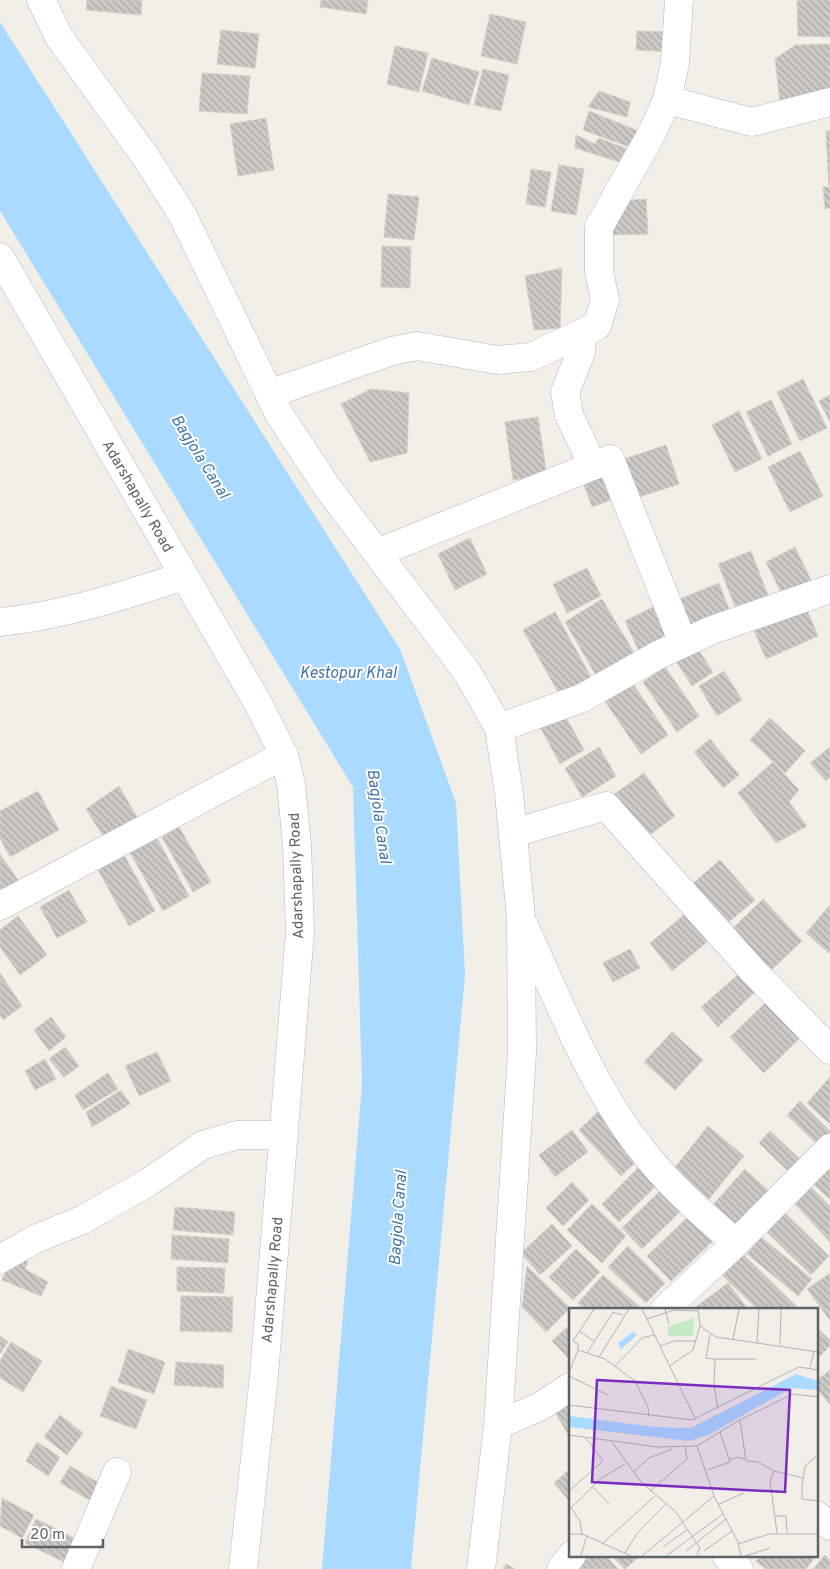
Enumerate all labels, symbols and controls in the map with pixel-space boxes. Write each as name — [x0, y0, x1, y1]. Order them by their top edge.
water label: Bagjola Canal — [166, 411, 234, 504]
street label: Adarshapally Road — [97, 437, 177, 556]
water label: Kestopur Khal — [299, 664, 397, 684]
water label: Bagjola Canal — [361, 768, 395, 866]
street label: Adarshapally Road — [286, 812, 309, 939]
water label: Bagjola Canal — [386, 1169, 412, 1266]
street label: Adarshapally Road — [259, 1216, 288, 1344]
inset map — [569, 1308, 818, 1556]
scale bar — [22, 1516, 104, 1548]
text: 20 m — [30, 1526, 65, 1545]

